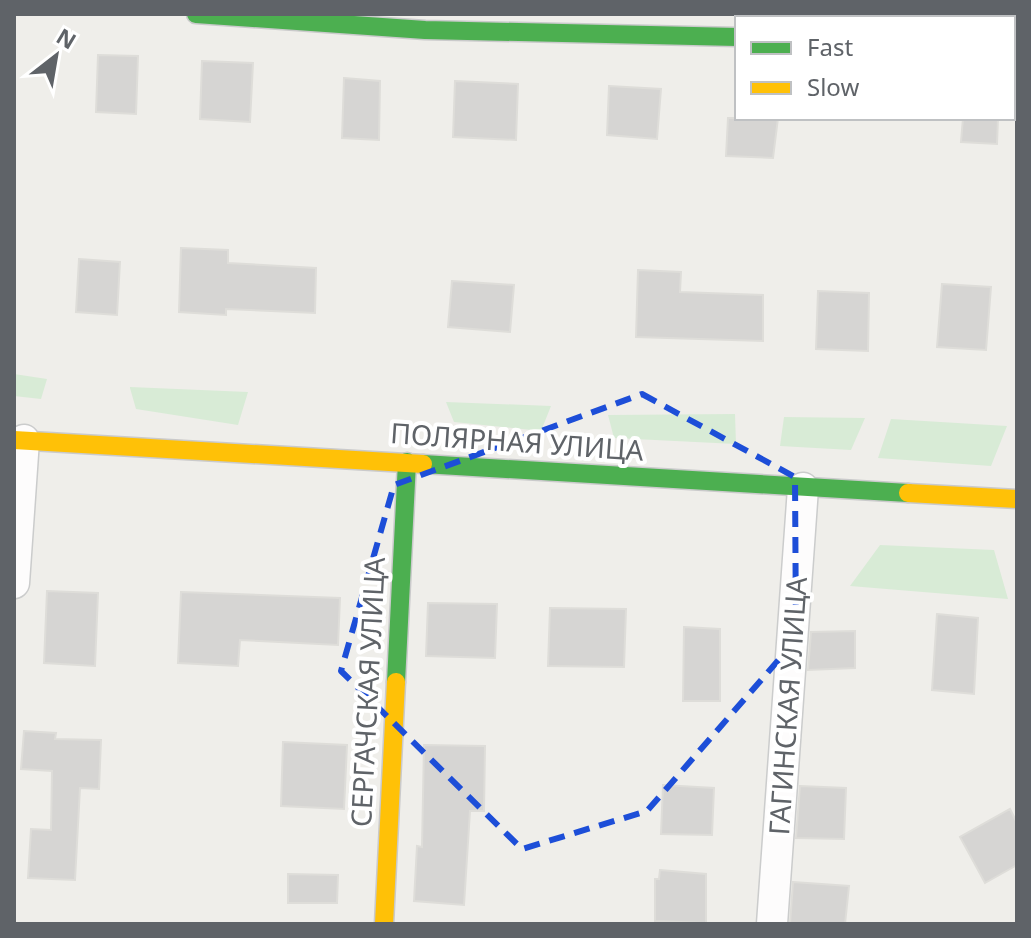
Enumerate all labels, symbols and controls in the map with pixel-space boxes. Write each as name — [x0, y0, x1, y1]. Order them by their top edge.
north arrow — [16, 16, 96, 96]
legend — [735, 16, 1015, 120]
text: N — [51, 21, 82, 55]
text: Fast — [807, 30, 853, 63]
text: Slow — [807, 70, 859, 103]
street label: ПОЛЯРНАЯ УЛИЦА — [389, 413, 645, 469]
street label: СЕРГАЧСКАЯ УЛИЦА — [341, 556, 393, 828]
street label: ГАГИНСКАЯ УЛИЦА — [759, 575, 815, 836]

